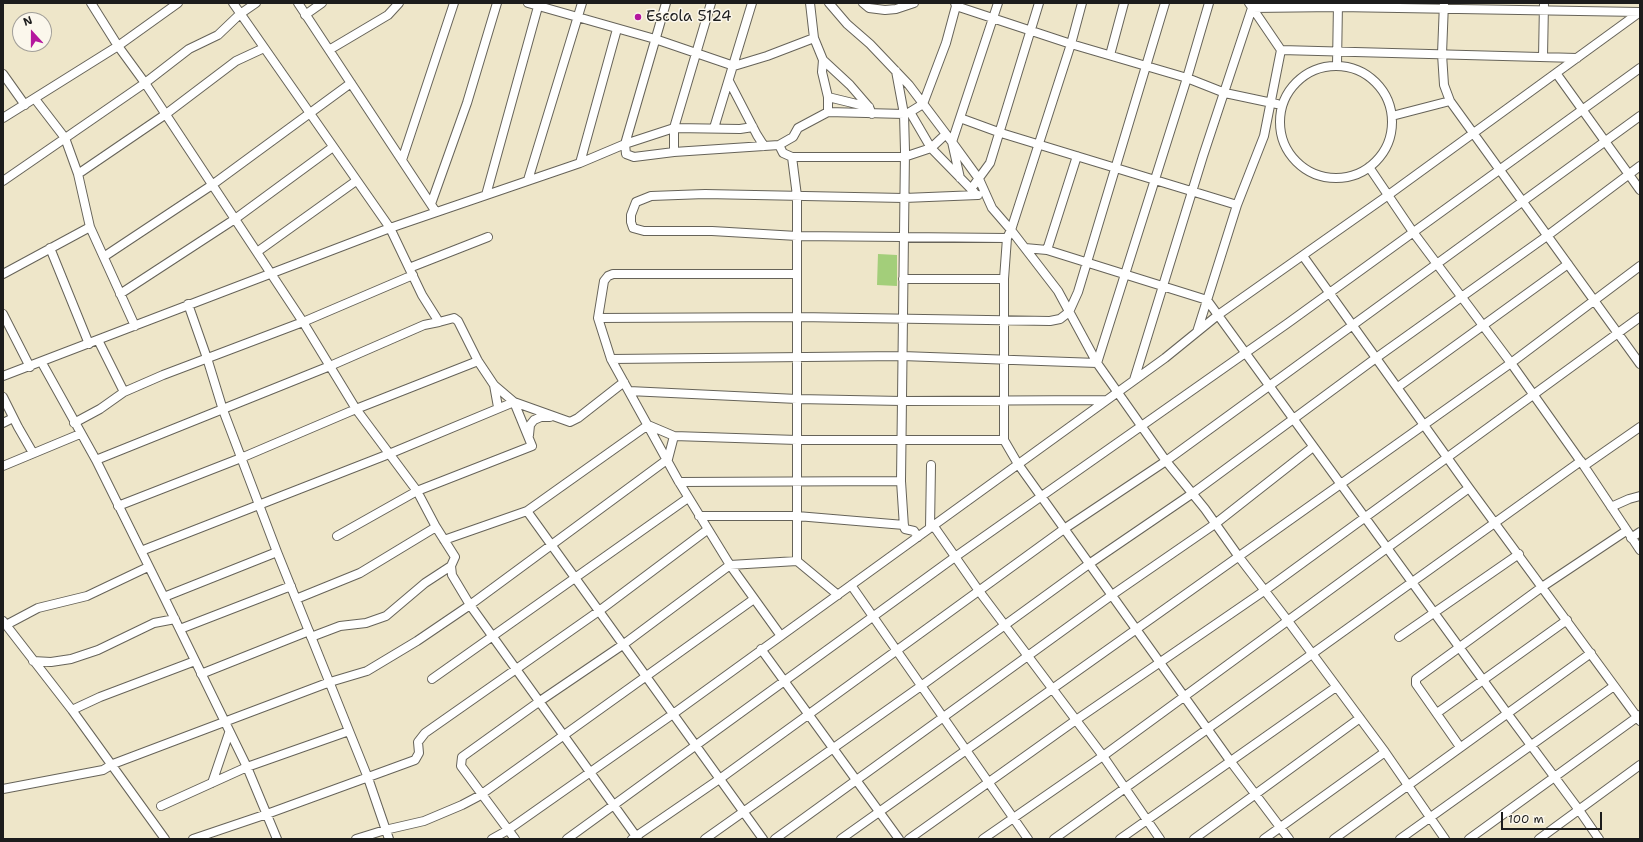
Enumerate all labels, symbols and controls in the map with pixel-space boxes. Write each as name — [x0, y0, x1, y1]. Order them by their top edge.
place label: Escola 5124 — [646, 8, 732, 26]
north arrow — [12, 12, 52, 52]
marker: Escola 5124 — [633, 12, 643, 22]
text: N — [21, 13, 35, 30]
scale bar — [1503, 804, 1604, 830]
text: 100 m — [1508, 811, 1544, 827]

